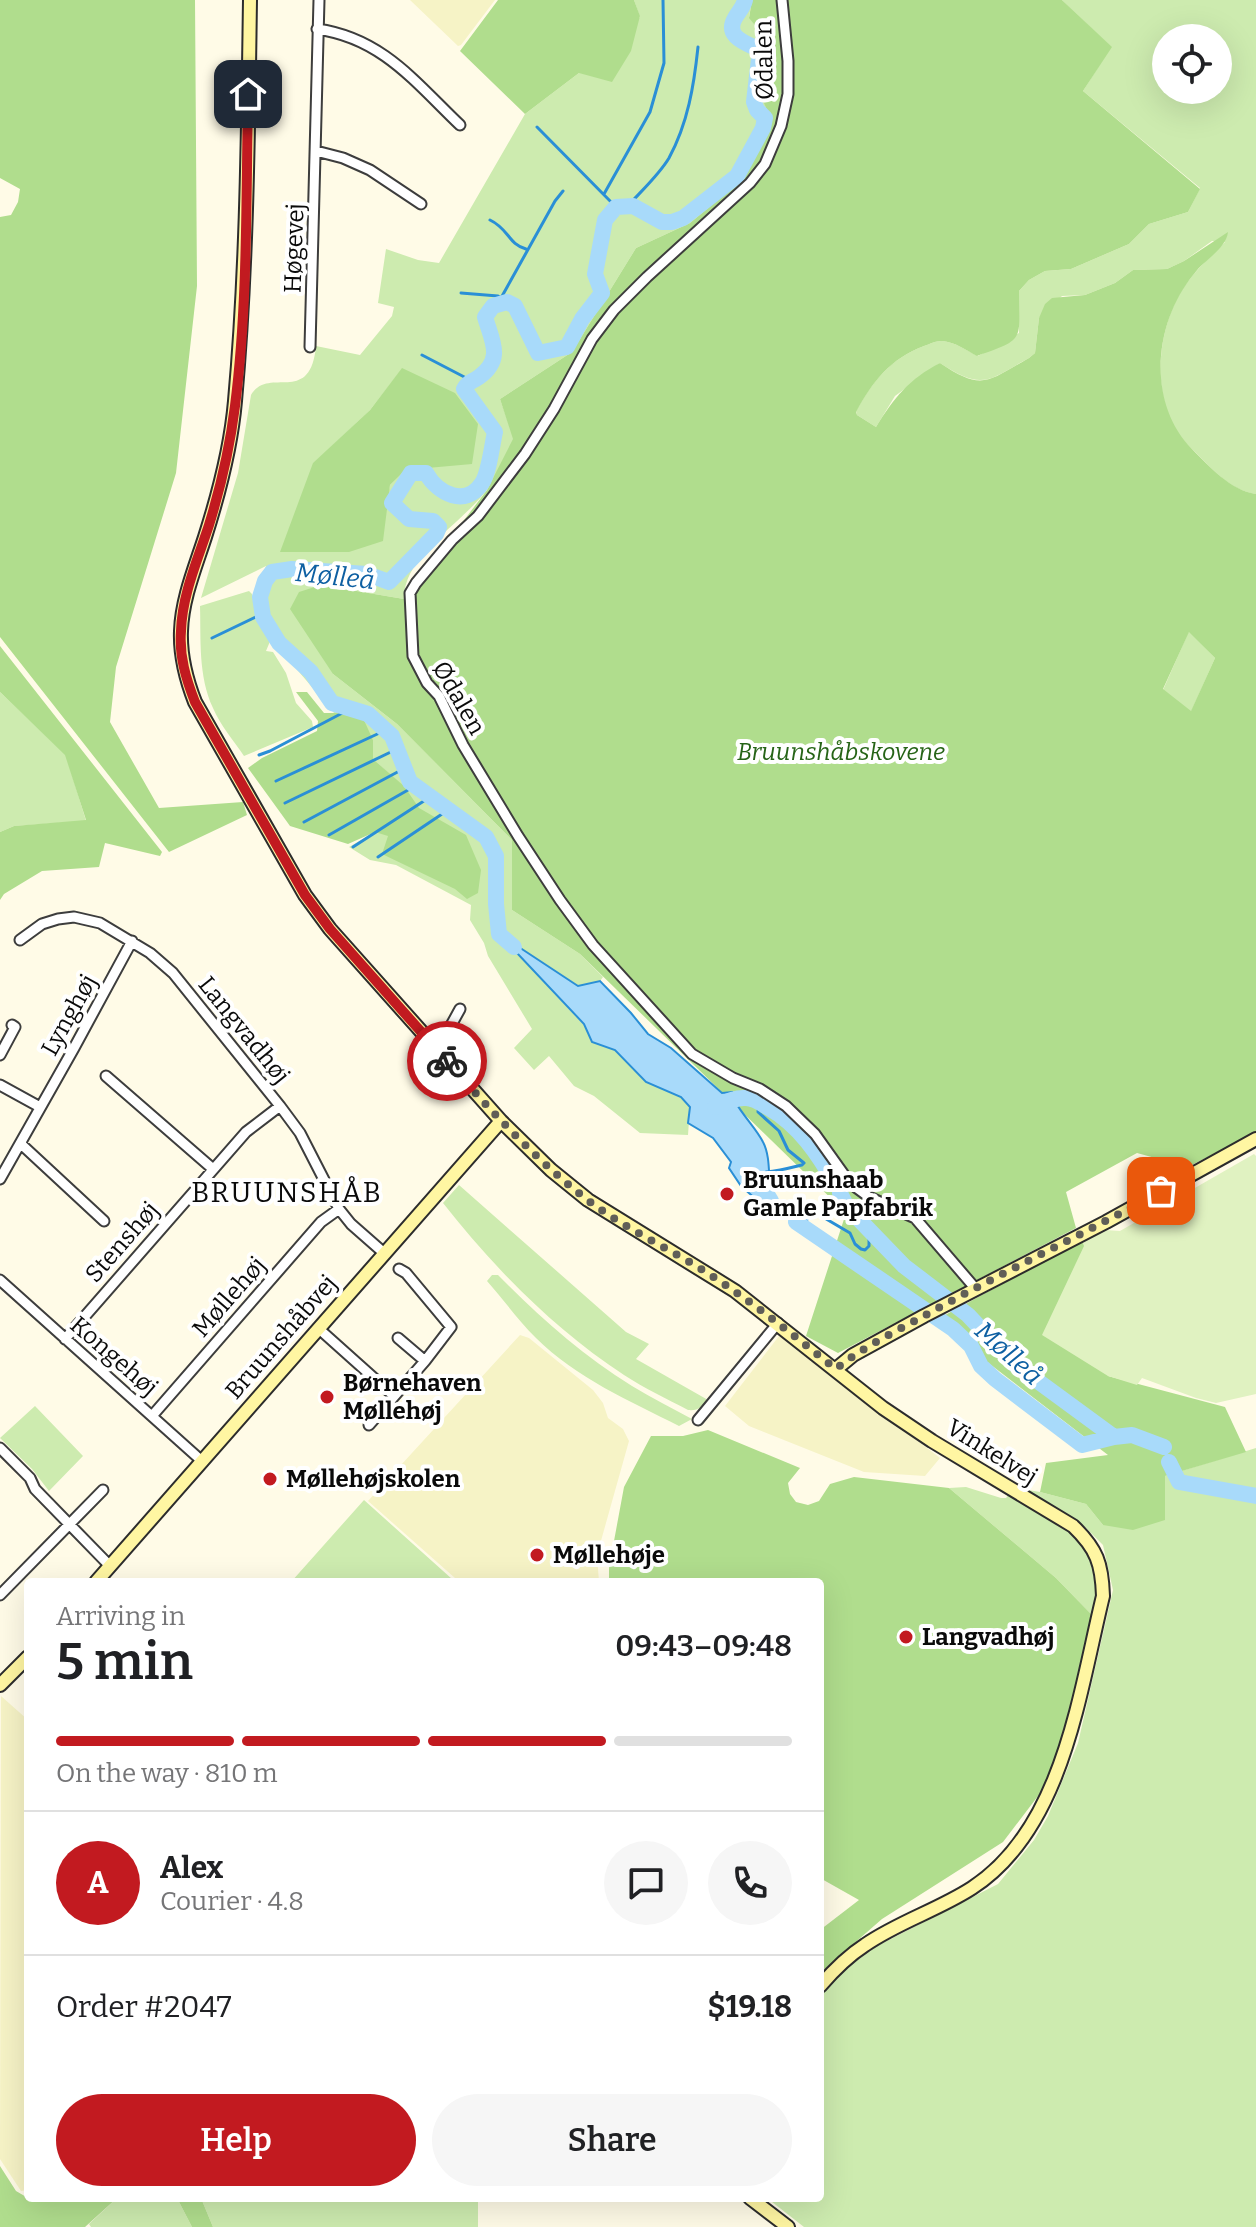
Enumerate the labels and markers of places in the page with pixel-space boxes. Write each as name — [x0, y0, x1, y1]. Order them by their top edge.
pin — [214, 60, 282, 128]
pin — [1127, 1157, 1195, 1225]
place label: Bruunshaab Gamle Papfabrik — [743, 1166, 934, 1222]
marker: Bruunshaab Gamle Papfabrik — [718, 1185, 736, 1203]
place label: Børnehaven Møllehøj — [343, 1369, 482, 1425]
marker: Børnehaven Møllehøj — [318, 1388, 336, 1406]
place label: Møllehøjskolen — [286, 1465, 461, 1493]
marker: Møllehøjskolen — [261, 1470, 279, 1488]
place label: Møllehøje — [553, 1541, 665, 1569]
marker: Møllehøje — [528, 1546, 546, 1564]
place label: Langvadhøj — [922, 1623, 1054, 1651]
marker: Langvadhøj — [897, 1628, 915, 1646]

